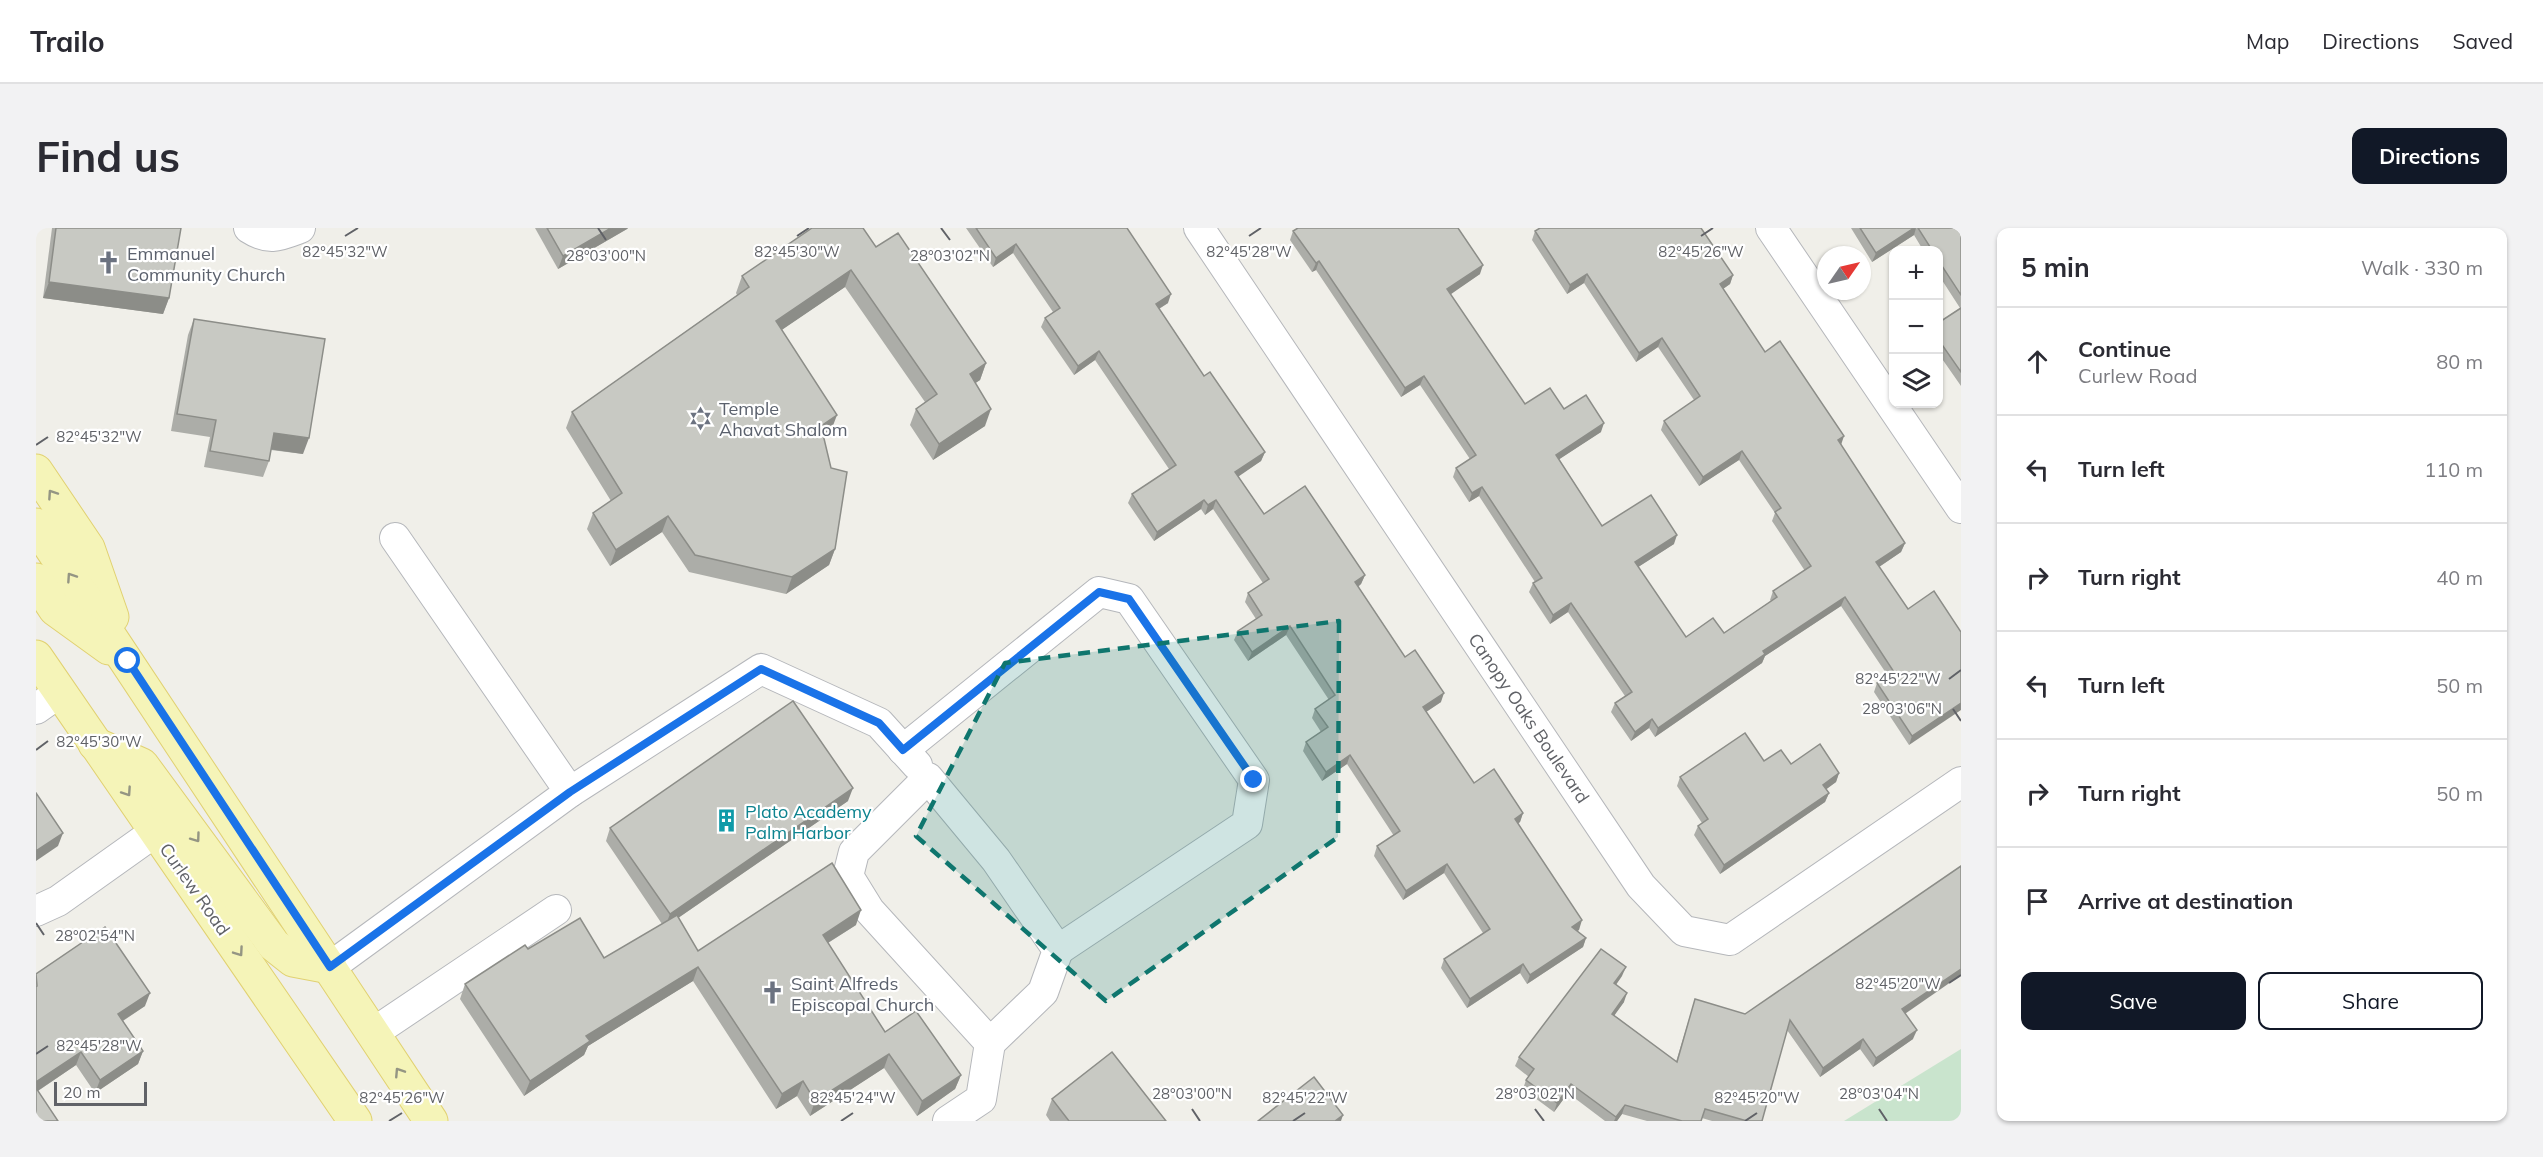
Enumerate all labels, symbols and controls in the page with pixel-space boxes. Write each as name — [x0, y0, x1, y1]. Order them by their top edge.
text: Trailo — [30, 24, 105, 59]
text: Map — [2246, 28, 2289, 54]
text: Directions — [2322, 28, 2419, 54]
text: Saved — [2452, 28, 2513, 54]
button: Directions — [2352, 128, 2507, 184]
text: Find us — [36, 130, 180, 183]
place label: Emmanuel Community Church — [127, 242, 286, 286]
text: 82°45'32"W — [302, 242, 388, 261]
text: 82°45'30"W — [754, 242, 840, 261]
text: 82°45'28"W — [1206, 242, 1292, 261]
text: 82°45'26"W — [1658, 242, 1744, 261]
text: 28°03'00"N — [566, 246, 646, 265]
text: 28°03'02"N — [910, 246, 990, 265]
north arrow — [1817, 246, 1871, 300]
map controls — [1889, 246, 1943, 408]
button: + — [1889, 246, 1943, 300]
church icon: Emmanuel Community Church — [96, 250, 122, 276]
text: 5 min — [2021, 251, 2090, 284]
text: Walk · 330 m — [2361, 255, 2483, 280]
button: − — [1889, 300, 1943, 354]
text: Continue — [2078, 335, 2171, 363]
icon: ahead — [2021, 345, 2054, 378]
text: 80 m — [2436, 349, 2483, 374]
button: layers — [1889, 354, 1943, 408]
text: Curlew Road — [2078, 363, 2197, 388]
place label: Temple Ahavat Shalom — [719, 397, 848, 441]
synagogue icon: Temple Ahavat Shalom — [688, 405, 714, 431]
text: 82°45'32"W — [56, 427, 142, 446]
icon: left — [2021, 453, 2054, 486]
text: Turn left — [2078, 455, 2165, 483]
text: 110 m — [2424, 457, 2483, 482]
one-way arrow — [48, 490, 59, 501]
icon: right — [2021, 561, 2054, 594]
text: Turn right — [2078, 563, 2181, 591]
text: 40 m — [2436, 565, 2483, 590]
one-way arrow — [67, 573, 78, 584]
street label: Canopy Oaks Boulevard — [1463, 629, 1595, 807]
route start — [114, 647, 140, 673]
text: 82°45'22"W — [1855, 669, 1941, 688]
icon: left — [2021, 669, 2054, 702]
text: Turn left — [2078, 671, 2165, 699]
text: 50 m — [2436, 673, 2483, 698]
text: 28°03'06"N — [1862, 699, 1942, 718]
text: 82°45'30"W — [56, 732, 142, 751]
route end — [1240, 766, 1266, 792]
icon: right — [2021, 777, 2054, 810]
text: Turn right — [2078, 779, 2181, 807]
text: 50 m — [2436, 781, 2483, 806]
one-way arrow — [120, 786, 132, 796]
place label: Plato Academy Palm Harbor — [745, 800, 872, 844]
building icon: Plato Academy Palm Harbor — [714, 808, 740, 834]
one-way arrow — [189, 832, 200, 843]
street label: Curlew Road — [155, 838, 235, 940]
icon: arrive — [2021, 885, 2054, 918]
text: Arrive at destination — [2078, 887, 2293, 915]
text: 28°02'54"N — [55, 926, 135, 945]
one-way arrow — [232, 945, 243, 956]
place label: Saint Alfreds Episcopal Church — [791, 972, 934, 1016]
button: Save — [2021, 972, 2246, 1030]
button: Share — [2258, 972, 2483, 1030]
text: 82°45'20"W — [1855, 974, 1941, 993]
church icon: Saint Alfreds Episcopal Church — [760, 980, 786, 1006]
text: 82°45'28"W — [56, 1036, 142, 1055]
one-way arrow — [395, 1068, 406, 1079]
scale bar — [54, 1079, 147, 1106]
text: 20 m — [63, 1082, 100, 1102]
text: 28°03'00"N — [1152, 1084, 1232, 1103]
text: 28°03'02"N — [1495, 1084, 1575, 1103]
text: 28°03'04"N — [1839, 1084, 1919, 1103]
text: 82°45'26"W — [359, 1088, 445, 1107]
text: 82°45'24"W — [810, 1088, 896, 1107]
text: 82°45'22"W — [1262, 1088, 1348, 1107]
text: 82°45'20"W — [1714, 1088, 1800, 1107]

